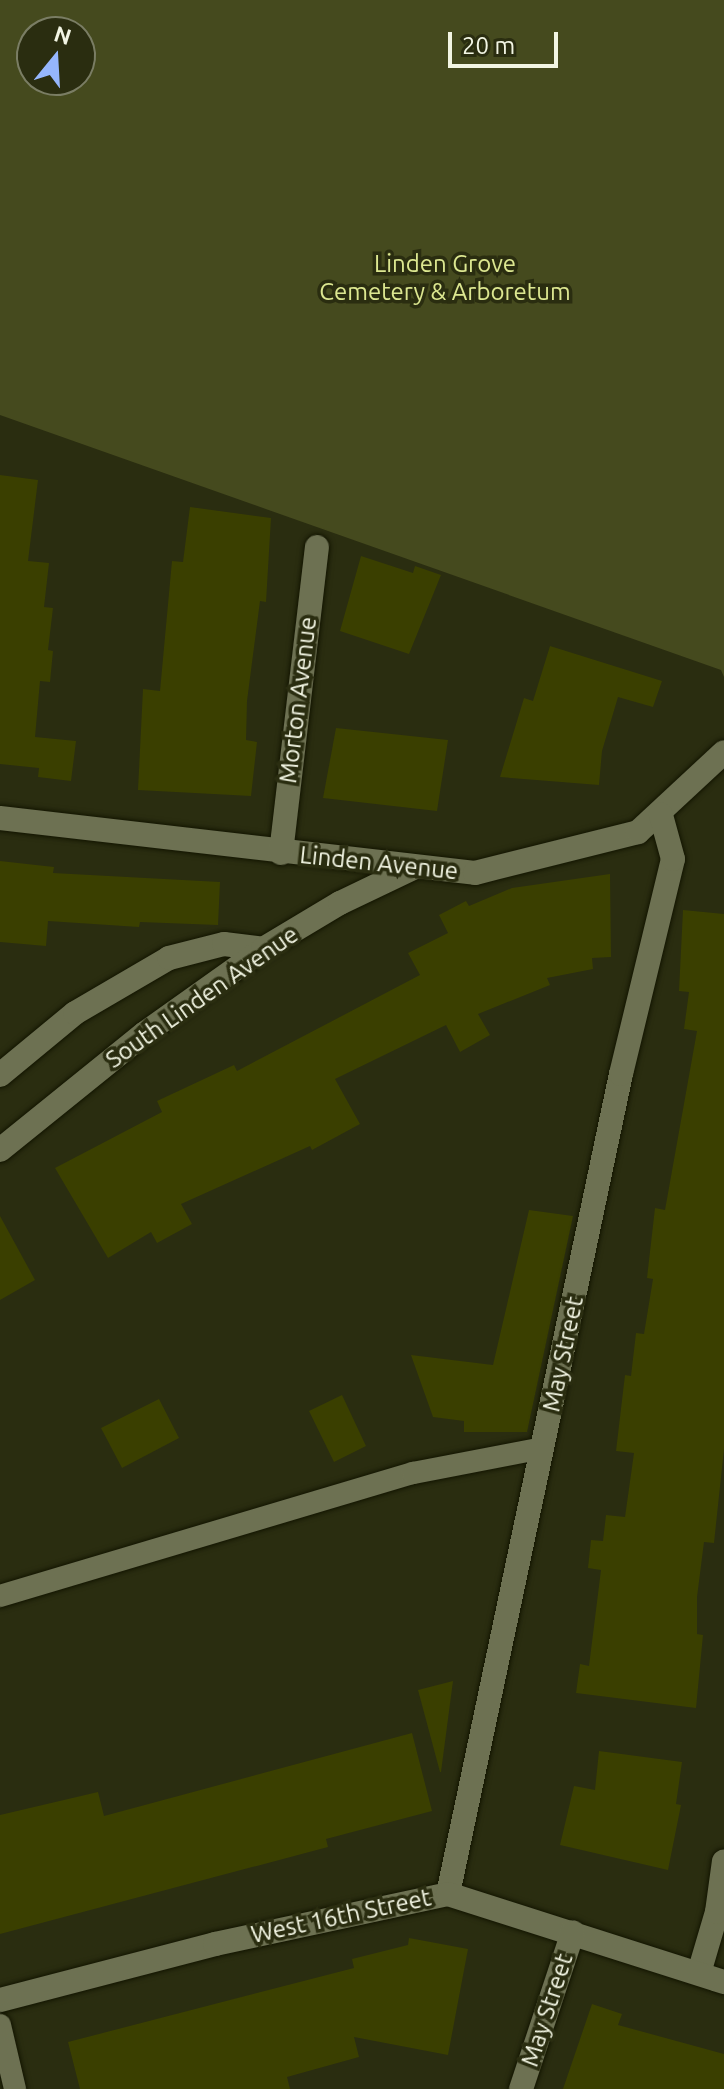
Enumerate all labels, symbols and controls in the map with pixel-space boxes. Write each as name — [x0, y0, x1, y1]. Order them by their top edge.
north arrow — [16, 16, 96, 96]
scale bar — [452, 16, 562, 66]
text: N — [51, 20, 75, 49]
text: 20 m — [462, 32, 515, 59]
park label: Linden Grove Cemetery & Arboretum — [319, 250, 571, 306]
street label: Morton Avenue — [274, 615, 322, 785]
street label: Linden Avenue — [298, 840, 460, 886]
street label: South Linden Avenue — [100, 920, 304, 1074]
street label: May Street — [537, 1294, 589, 1414]
street label: West 16th Street — [248, 1883, 434, 1949]
street label: May Street — [515, 1950, 579, 2070]

